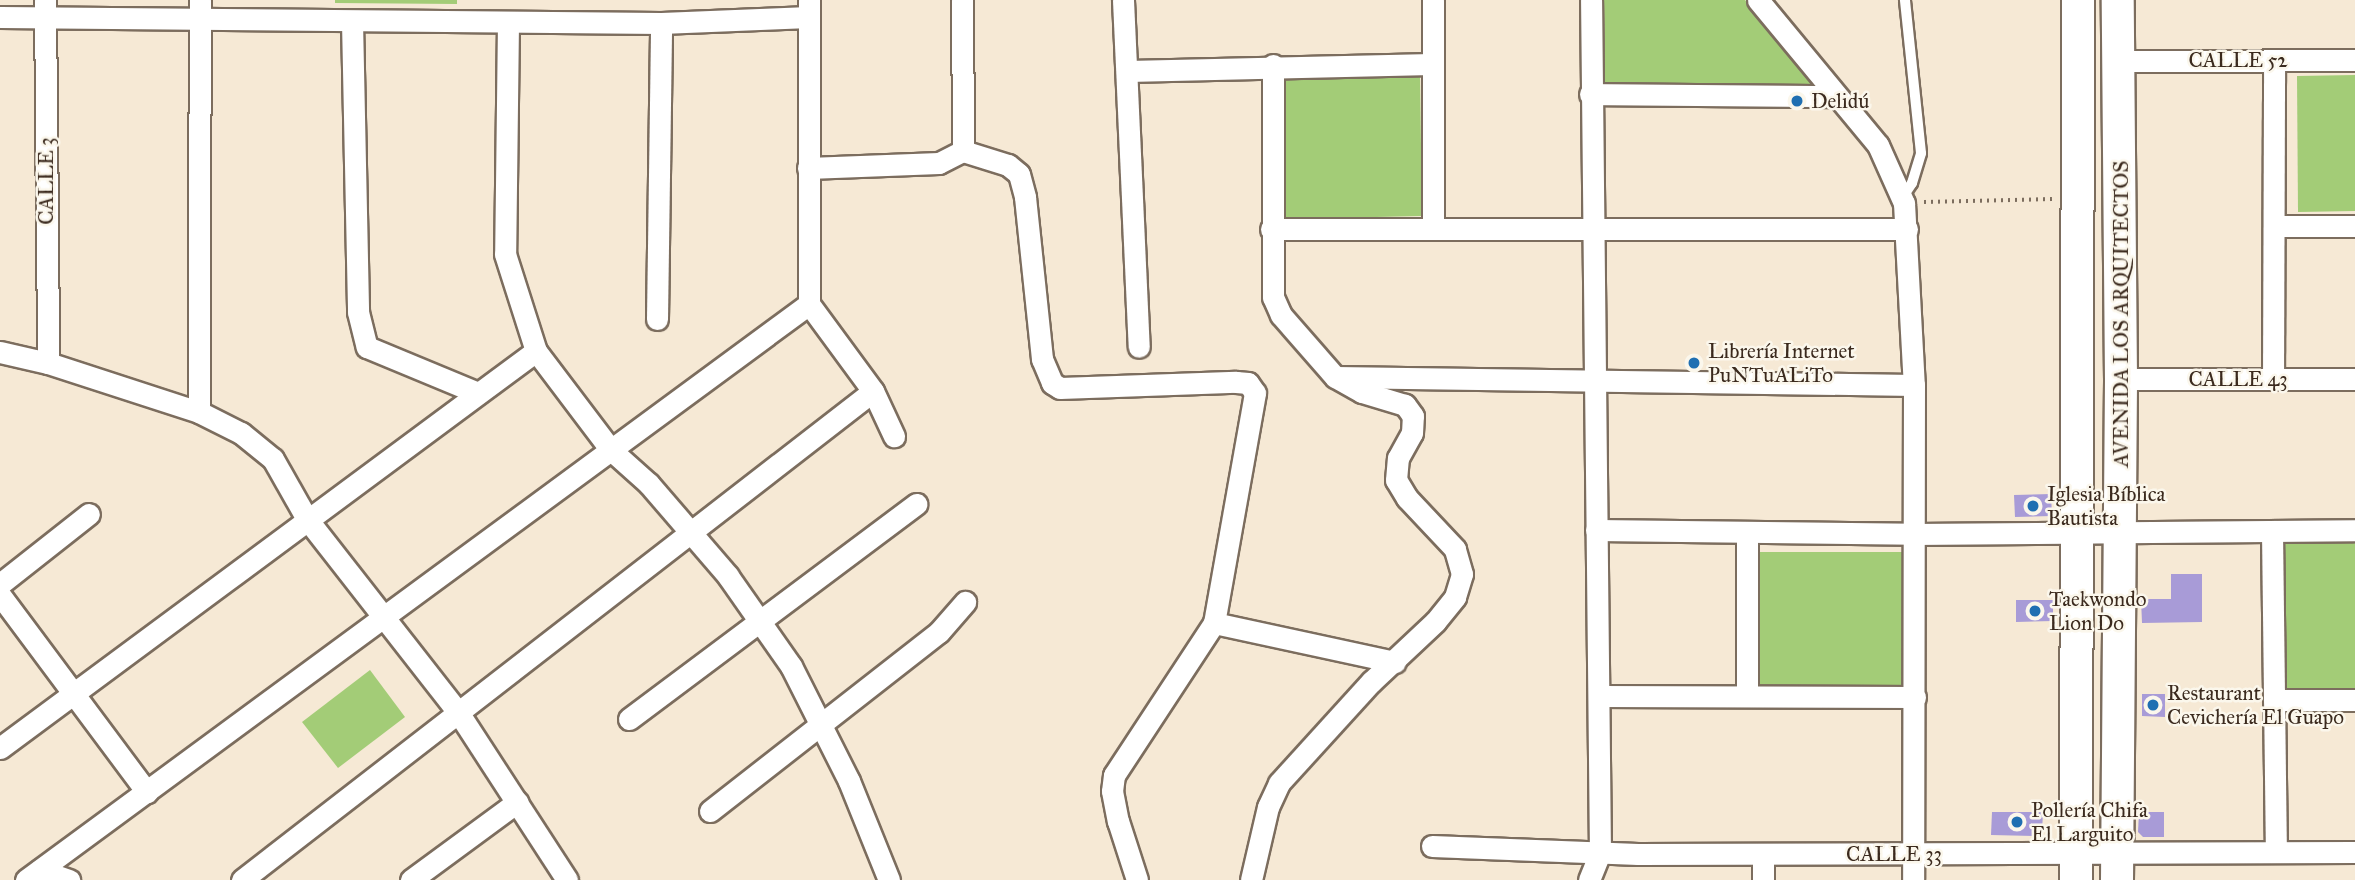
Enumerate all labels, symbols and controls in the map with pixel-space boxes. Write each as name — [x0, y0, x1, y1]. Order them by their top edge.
street label: CALLE 52 — [2188, 47, 2288, 73]
place label: Delidú — [1811, 88, 1869, 114]
marker: Delidú — [1789, 93, 1805, 109]
street label: CALLE 3 — [33, 137, 59, 225]
street label: AVENIDA LOS ARQUITECTOS — [2108, 161, 2134, 467]
place label: Librería Internet PuNTuALiTo — [1708, 338, 1855, 388]
marker: Librería Internet PuNTuALiTo — [1686, 355, 1702, 371]
street label: CALLE 43 — [2188, 366, 2288, 392]
place label: Iglesia Bíblica Bautista — [2047, 481, 2165, 531]
marker: Iglesia Bíblica Bautista — [2025, 498, 2041, 514]
place label: Taekwondo Lion Do — [2049, 586, 2146, 636]
marker: Taekwondo Lion Do — [2027, 603, 2043, 619]
place label: Restaurant Cevichería El Guapo — [2167, 680, 2344, 730]
marker: Restaurant Cevichería El Guapo — [2145, 697, 2161, 713]
place label: Pollería Chifa El Larguito — [2031, 797, 2148, 847]
marker: Pollería Chifa El Larguito — [2009, 814, 2025, 830]
street label: CALLE 33 — [1846, 841, 1942, 867]

